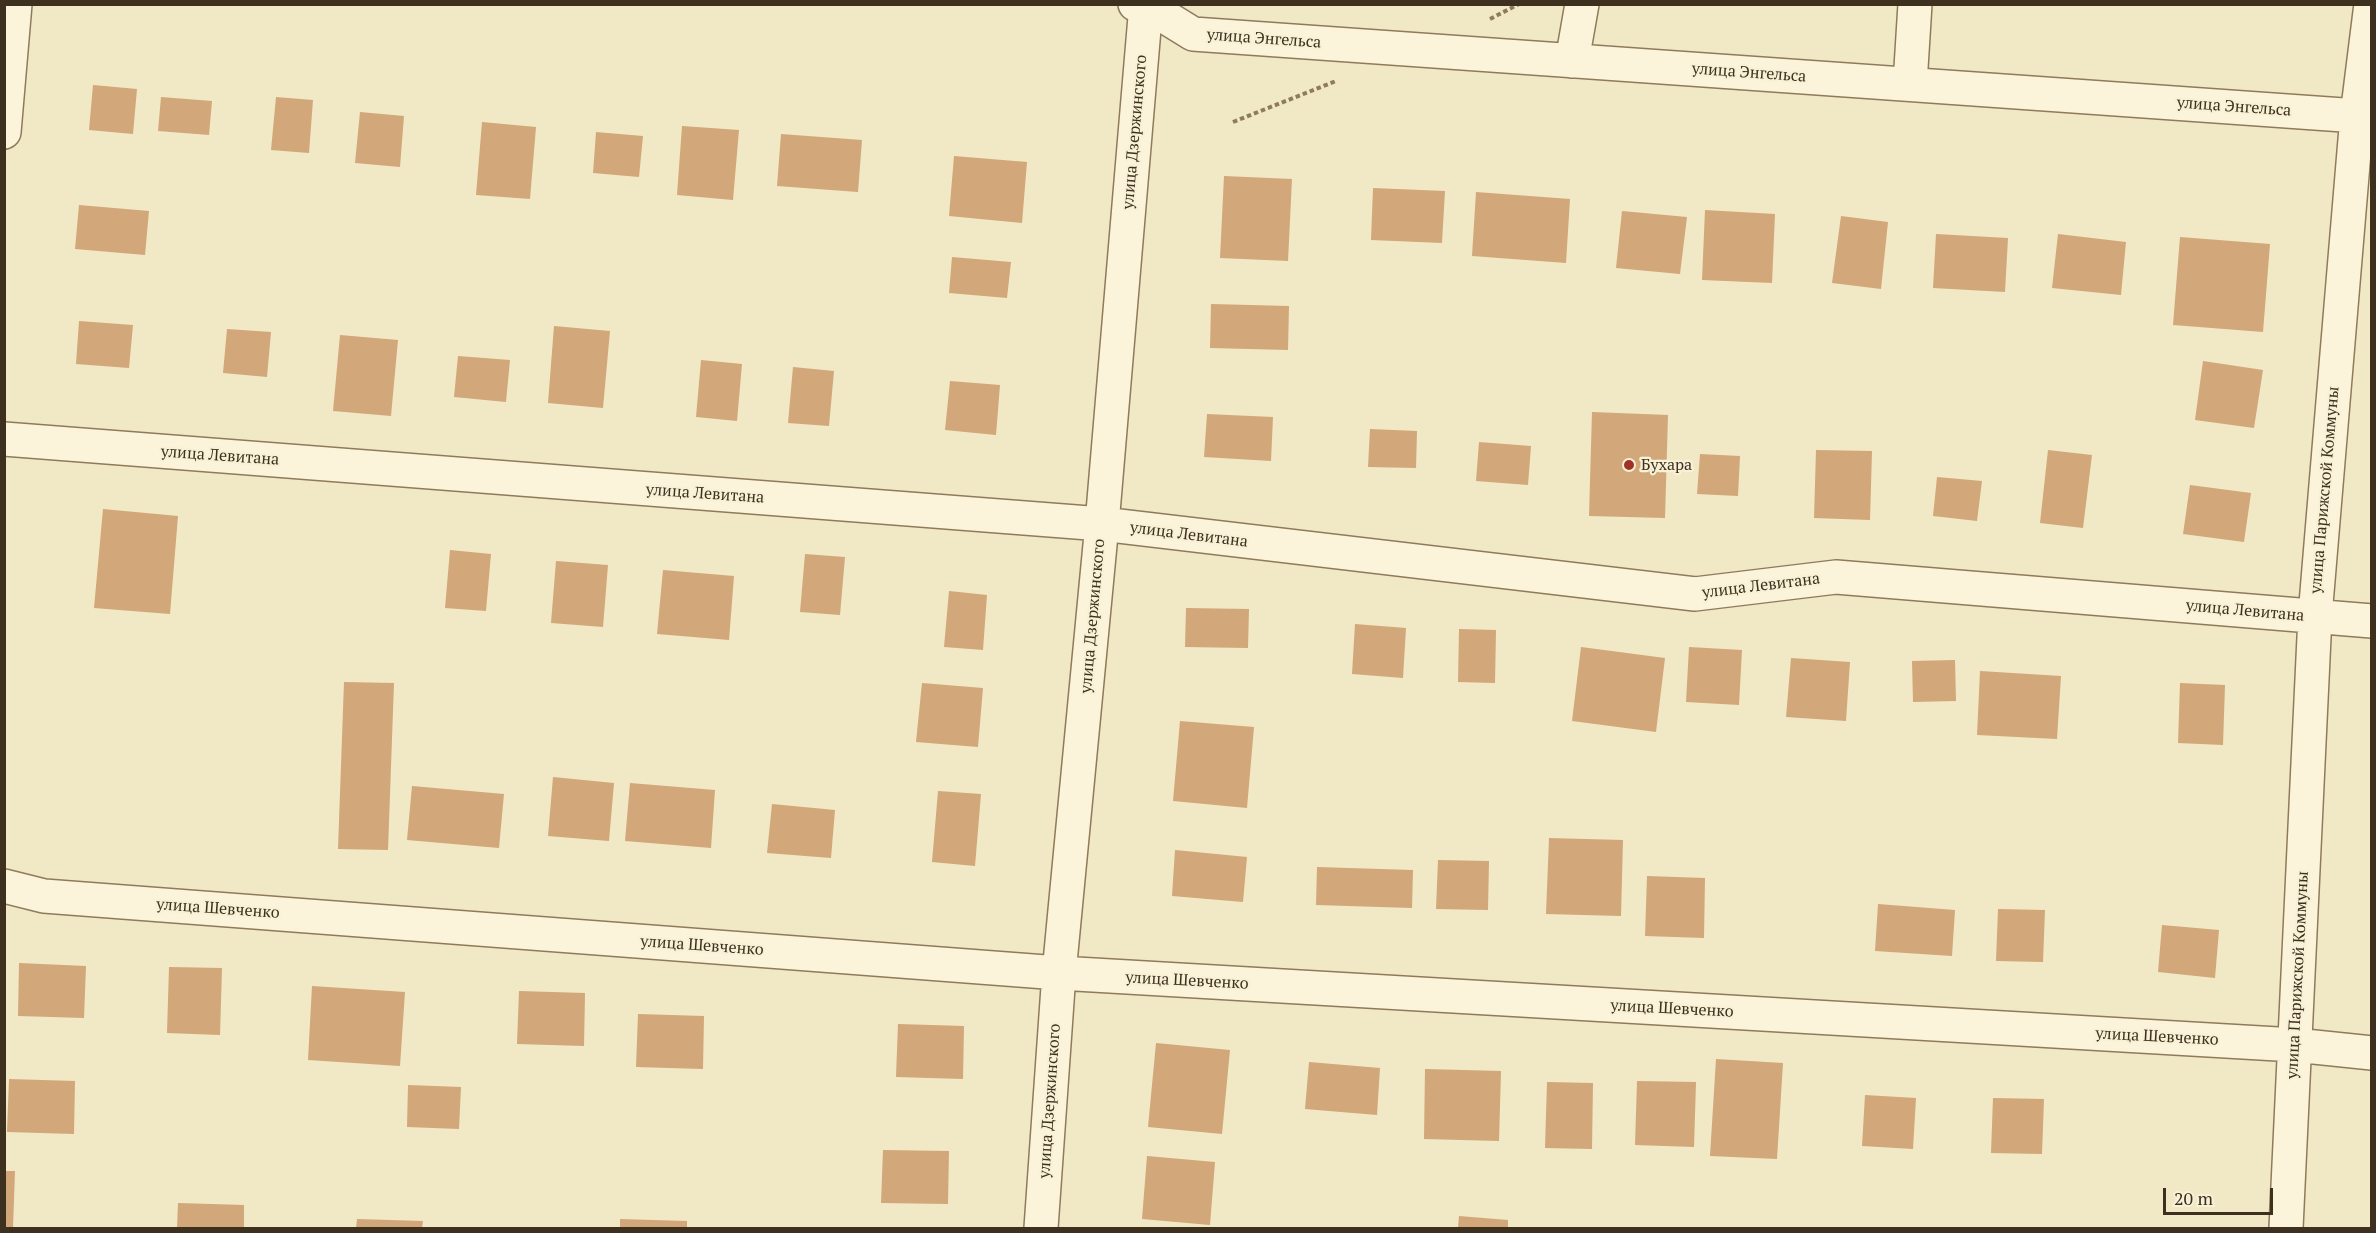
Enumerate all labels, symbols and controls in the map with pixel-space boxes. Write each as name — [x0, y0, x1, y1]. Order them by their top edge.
street label: улица Энгельса — [1206, 25, 1322, 53]
street label: улица Дзержинского — [1119, 54, 1151, 210]
street label: улица Энгельса — [1691, 59, 1807, 87]
street label: улица Энгельса — [2176, 93, 2292, 121]
street label: улица Парижской Коммуны — [2306, 386, 2344, 594]
street label: улица Левитана — [160, 442, 280, 470]
place label: Бухара — [1641, 455, 1692, 475]
marker: Бухара — [1622, 458, 1636, 472]
street label: улица Левитана — [645, 480, 765, 508]
street label: улица Левитана — [1129, 518, 1249, 552]
street label: улица Дзержинского — [1077, 538, 1109, 694]
street label: улица Левитана — [1701, 569, 1821, 603]
street label: улица Левитана — [2185, 596, 2305, 626]
street label: улица Парижской Коммуны — [2283, 871, 2313, 1079]
street label: улица Шевченко — [156, 895, 280, 923]
street label: улица Шевченко — [640, 932, 764, 960]
street label: улица Шевченко — [1125, 968, 1249, 994]
street label: улица Шевченко — [1610, 996, 1734, 1022]
street label: улица Дзержинского — [1035, 1023, 1065, 1179]
street label: улица Шевченко — [2095, 1024, 2219, 1050]
scale bar — [2166, 1176, 2276, 1214]
text: 20 m — [2174, 1186, 2213, 1210]

